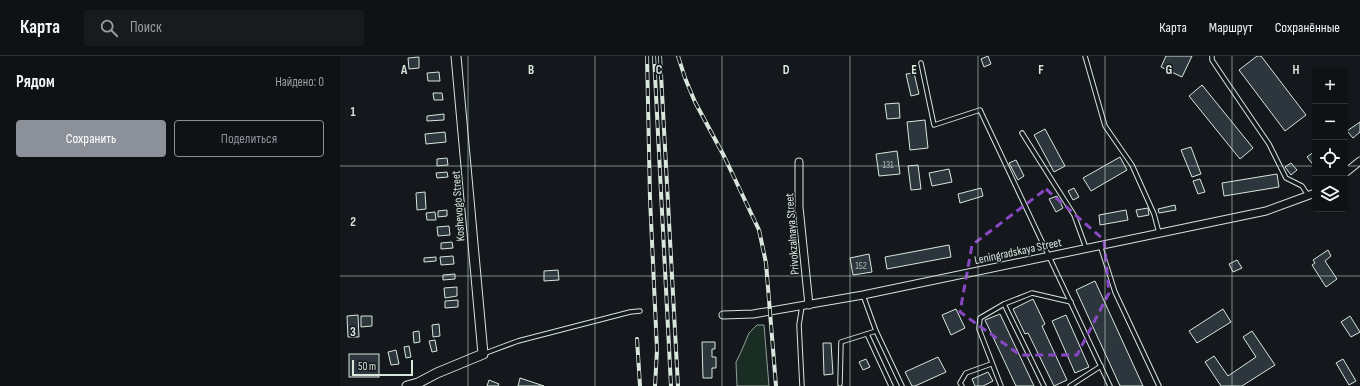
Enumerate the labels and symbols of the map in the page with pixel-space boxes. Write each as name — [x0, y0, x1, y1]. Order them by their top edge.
text: A — [400, 62, 408, 78]
text: B — [528, 62, 534, 78]
text: C — [656, 62, 663, 78]
text: D — [783, 62, 790, 78]
text: E — [911, 62, 917, 78]
text: F — [1038, 62, 1044, 78]
text: G — [1166, 62, 1173, 78]
text: H — [1293, 62, 1300, 78]
text: 1 — [350, 104, 356, 120]
house number: 131 — [882, 159, 894, 171]
street label: Koshevogo Street — [449, 170, 468, 242]
street label: Privokzalnaya Street — [782, 192, 803, 275]
text: 2 — [350, 214, 356, 230]
street label: Leningradskaya Street — [973, 235, 1064, 268]
house number: 152 — [855, 260, 867, 272]
text: 3 — [350, 324, 356, 340]
scale bar — [352, 358, 413, 377]

